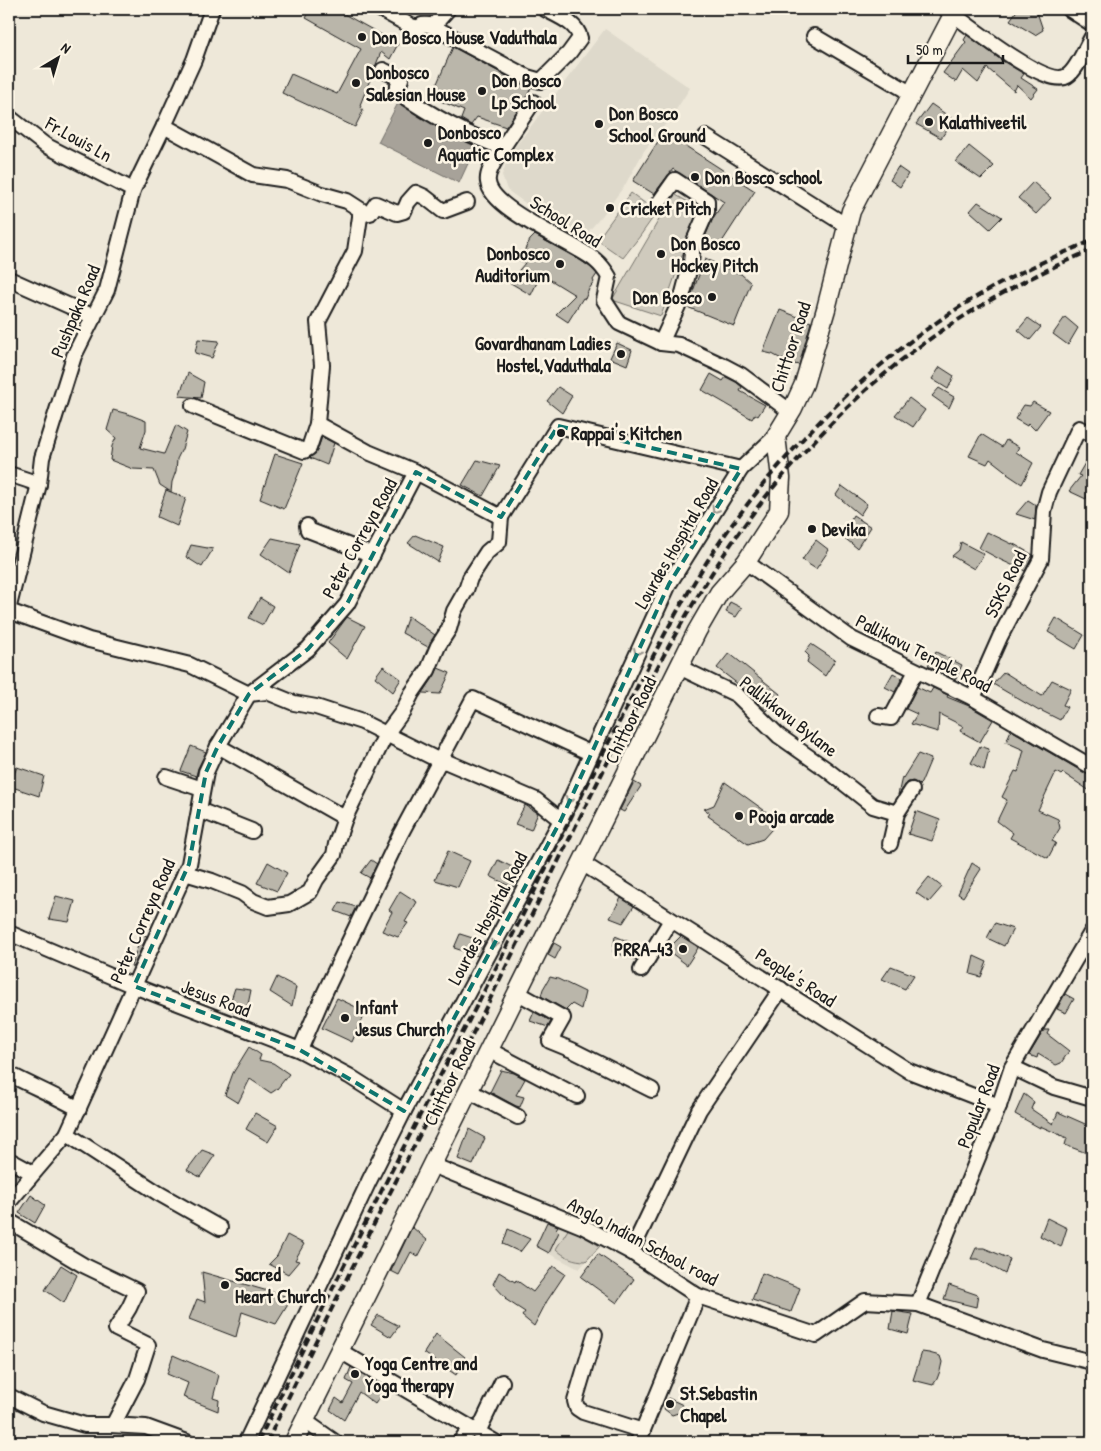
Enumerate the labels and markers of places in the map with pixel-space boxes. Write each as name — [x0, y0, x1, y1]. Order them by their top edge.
place label: Don Bosco House Vaduthala — [372, 24, 557, 50]
marker: Don Bosco House Vaduthala — [356, 31, 368, 43]
place label: Donbosco Salesian House — [366, 59, 466, 107]
place label: Don Bosco Lp School — [492, 67, 562, 116]
marker: Donbosco Salesian House — [350, 77, 362, 89]
marker: Don Bosco Lp School — [476, 85, 488, 97]
place label: Don Bosco School Ground — [609, 100, 706, 148]
place label: Kalathiveetil — [939, 109, 1027, 135]
marker: Kalathiveetil — [923, 116, 935, 128]
marker: Don Bosco School Ground — [593, 118, 605, 130]
place label: Donbosco Aquatic Complex — [438, 119, 554, 168]
marker: Donbosco Aquatic Complex — [422, 137, 434, 149]
place label: Don Bosco school — [705, 164, 823, 190]
marker: Don Bosco school — [689, 171, 701, 183]
place label: Cricket Pitch — [620, 195, 711, 221]
marker: Cricket Pitch — [604, 202, 616, 214]
place label: Don Bosco Hockey Pitch — [671, 230, 758, 279]
place label: Donbosco Auditorium — [475, 240, 550, 288]
marker: Don Bosco Hockey Pitch — [655, 248, 667, 260]
marker: Donbosco Auditorium — [554, 258, 566, 270]
place label: Don Bosco — [633, 284, 702, 310]
marker: Don Bosco — [706, 291, 718, 303]
place label: Govardhanam Ladies Hostel,Vaduthala — [475, 330, 612, 378]
marker: Govardhanam Ladies Hostel,Vaduthala — [615, 348, 627, 360]
place label: Rappai's Kitchen — [571, 420, 682, 447]
marker: Rappai's Kitchen — [555, 427, 567, 439]
place label: Devika — [822, 516, 866, 542]
marker: Devika — [806, 523, 818, 535]
place label: Pooja arcade — [749, 803, 835, 829]
marker: Pooja arcade — [733, 810, 745, 822]
place label: PRRA-43 — [614, 936, 673, 962]
marker: PRRA-43 — [677, 943, 689, 955]
place label: Infant Jesus Church — [355, 994, 445, 1042]
marker: Infant Jesus Church — [339, 1012, 351, 1024]
place label: Sacred Heart Church — [235, 1261, 326, 1309]
marker: Sacred Heart Church — [219, 1279, 231, 1291]
place label: Yoga Centre and Yoga therapy — [365, 1350, 478, 1399]
marker: Yoga Centre and Yoga therapy — [349, 1368, 361, 1380]
place label: St.Sebastin Chapel — [680, 1380, 758, 1429]
marker: St.Sebastin Chapel — [664, 1398, 676, 1410]

